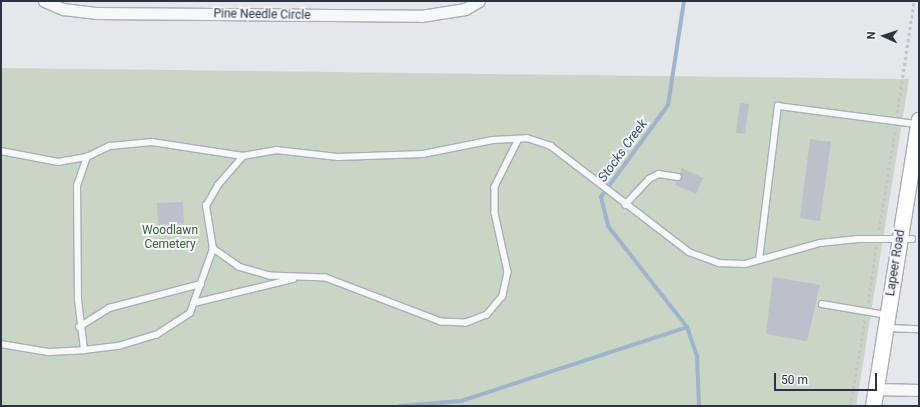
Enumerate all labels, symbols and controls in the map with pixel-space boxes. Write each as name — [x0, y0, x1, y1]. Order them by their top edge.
street label: Pine Needle Circle — [213, 7, 311, 23]
north arrow — [864, 16, 904, 56]
text: N — [865, 31, 878, 40]
water label: Stocks Creek — [595, 117, 651, 185]
park label: Woodlawn Cemetery — [142, 224, 198, 252]
street label: Lapeer Road — [884, 229, 908, 297]
scale bar — [776, 365, 879, 391]
text: 50 m — [781, 373, 808, 387]

